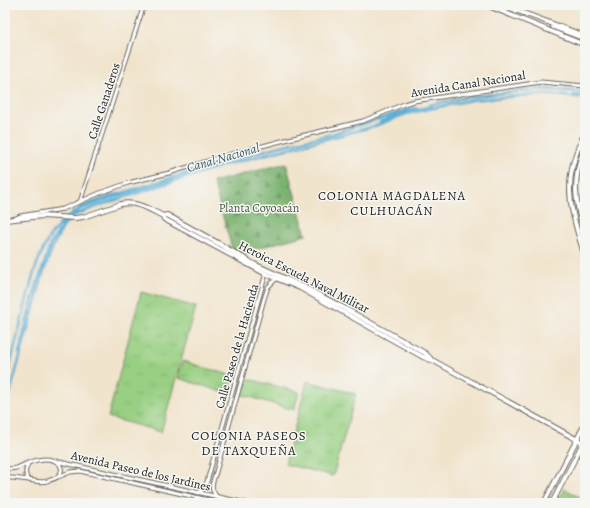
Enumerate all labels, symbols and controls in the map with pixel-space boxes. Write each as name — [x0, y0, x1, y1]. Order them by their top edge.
street label: Calle Ganaderos — [84, 61, 124, 141]
street label: Avenida Canal Nacional — [409, 67, 526, 101]
water label: Canal Nacional — [185, 139, 262, 176]
district label: COLONIA MAGDALENA CULHUACÁN — [318, 187, 466, 219]
park label: Planta Coyoacán — [219, 200, 300, 216]
street label: Heroica Escuela Naval Militar — [236, 237, 372, 317]
street label: Calle Paseo de la Hacienda — [212, 281, 263, 410]
district label: COLONIA PASEOS DE TAXQUEÑA — [191, 427, 307, 459]
street label: Avenida Paseo de los Jardines — [69, 447, 212, 495]

